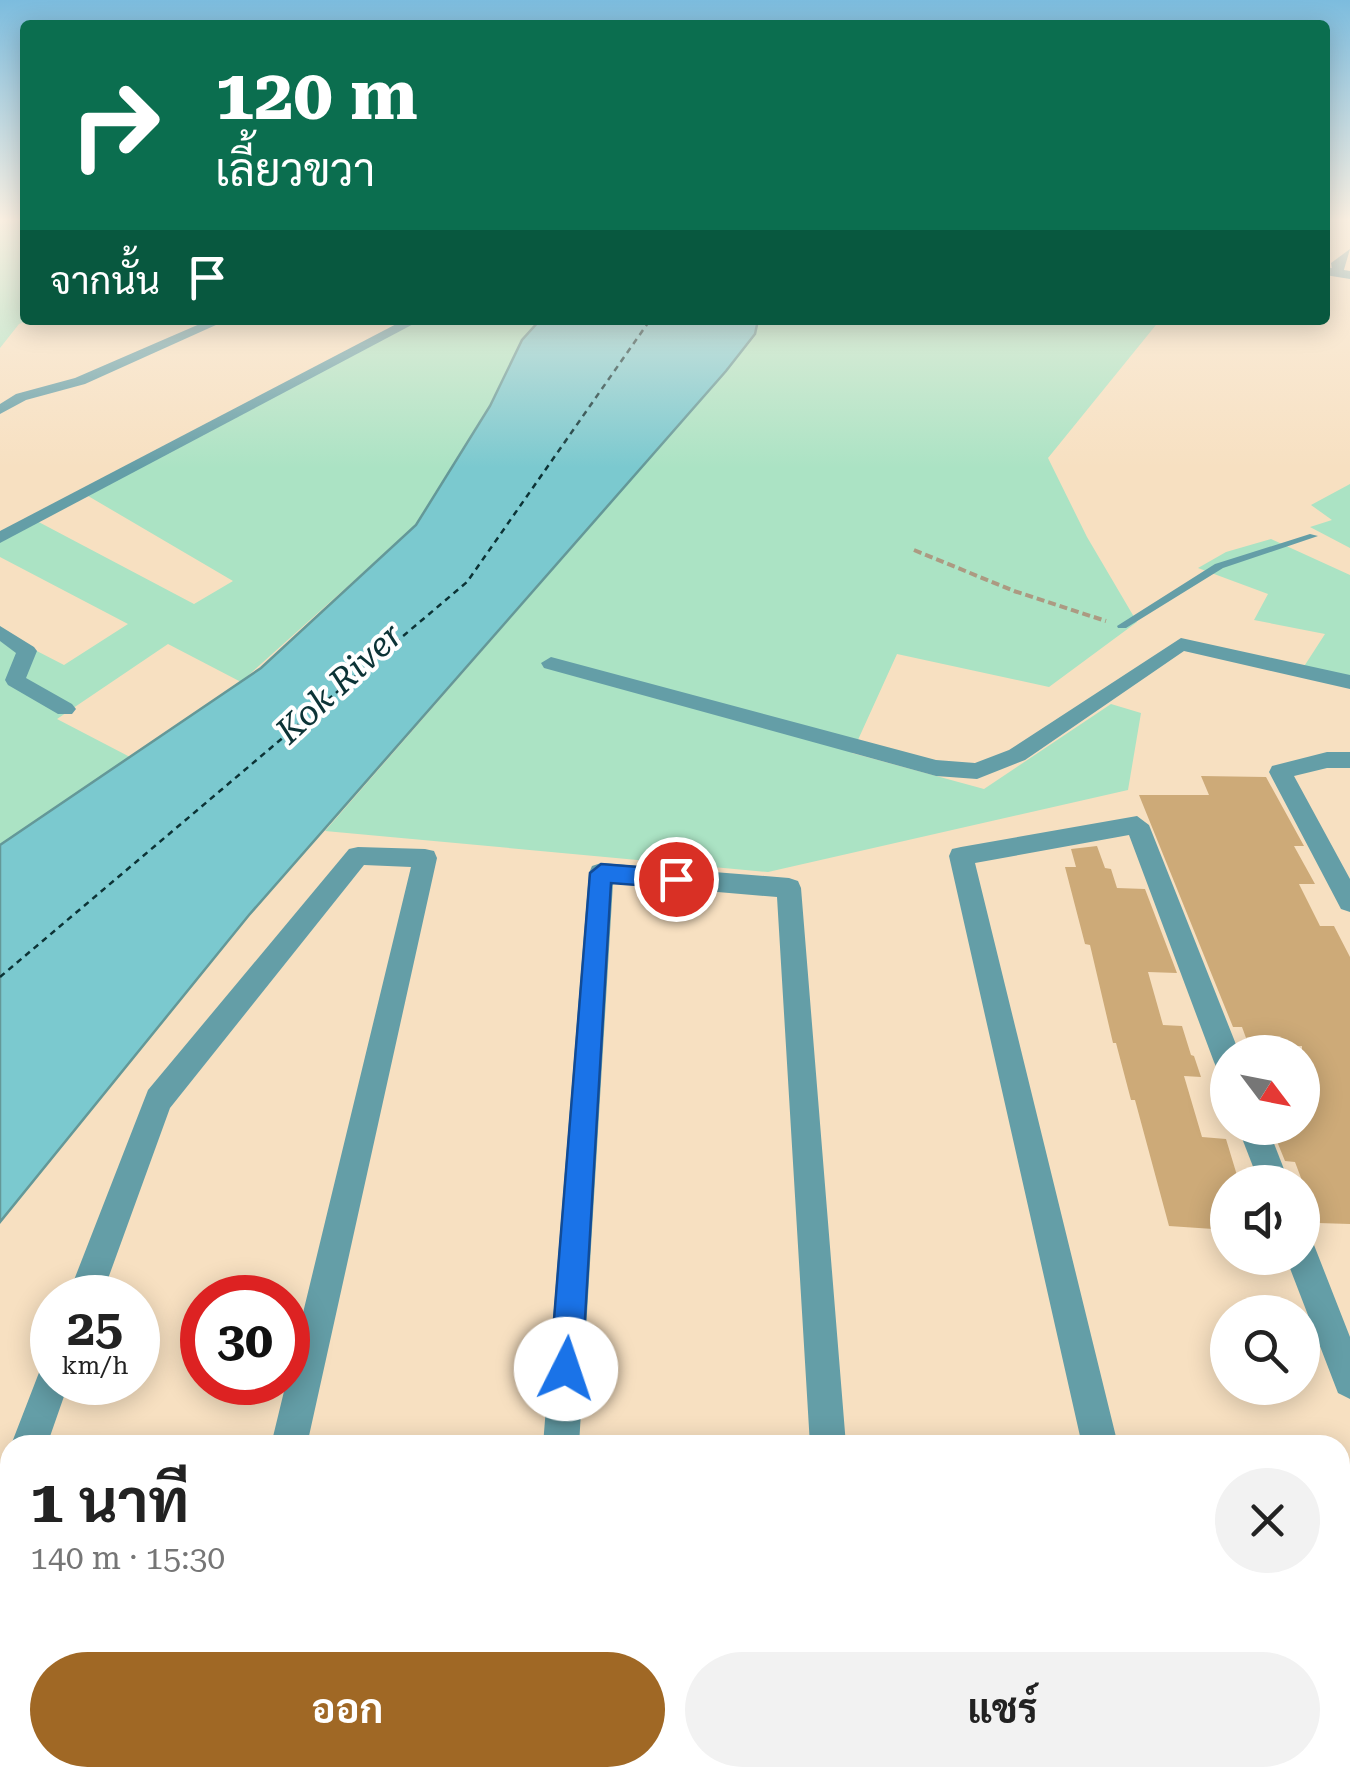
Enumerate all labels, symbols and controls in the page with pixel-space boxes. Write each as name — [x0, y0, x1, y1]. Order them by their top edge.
text: 120 m — [215, 54, 418, 136]
icon: right — [50, 60, 180, 190]
text: เลี้ยวขวา — [215, 144, 375, 197]
icon: arrive — [180, 250, 235, 305]
text: จากนั้น — [50, 259, 160, 303]
water label: Kok River — [267, 615, 411, 753]
pin — [634, 837, 719, 922]
icon: arrive — [649, 852, 704, 907]
north arrow — [1210, 1035, 1320, 1145]
map controls — [1210, 1035, 1320, 1405]
button: sound — [1210, 1165, 1320, 1275]
speed limit sign: 30 — [180, 1275, 310, 1405]
button: search — [1210, 1295, 1320, 1405]
text: 25 — [67, 1299, 123, 1357]
position arrow — [514, 1317, 618, 1421]
text: km/h — [62, 1351, 128, 1380]
text: 1 นาที — [30, 1466, 189, 1537]
button: close — [1215, 1468, 1320, 1573]
text: 140 m · 15:30 — [30, 1539, 225, 1577]
button: ออก — [30, 1652, 665, 1767]
button: แชร์ — [685, 1652, 1320, 1767]

